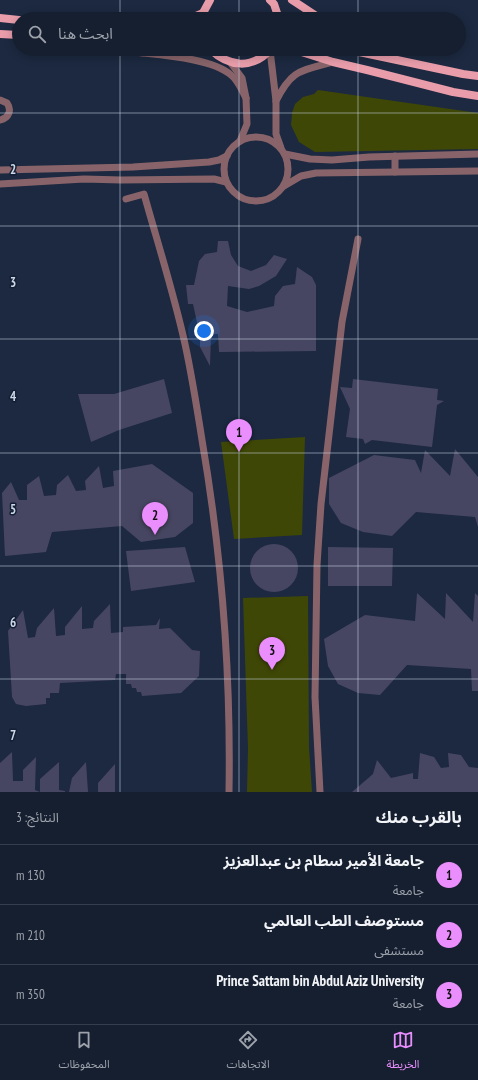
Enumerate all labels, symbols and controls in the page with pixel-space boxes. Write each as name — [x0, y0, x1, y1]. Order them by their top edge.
search box — [12, 12, 466, 56]
icon: search — [26, 23, 48, 45]
text: ابحث هنا — [58, 24, 113, 43]
text: 2 — [10, 161, 16, 178]
text: 3 — [10, 274, 16, 291]
your location — [194, 321, 214, 341]
text: 4 — [10, 388, 17, 405]
pin: 1 — [226, 419, 252, 452]
text: 5 — [10, 501, 16, 518]
pin: 2 — [142, 502, 168, 535]
text: 6 — [10, 614, 16, 631]
pin: 3 — [259, 637, 285, 670]
text: 7 — [10, 727, 16, 744]
text: بالقرب منك — [376, 806, 462, 828]
text: النتائج: 3 — [16, 809, 59, 826]
text: جامعة الأمير سطام بن عبدالعزيز — [224, 851, 424, 870]
text: 130 m — [16, 867, 45, 884]
text: 1 — [446, 867, 452, 884]
text: جامعة — [393, 882, 424, 899]
text: مستوصف الطب العالمي — [264, 911, 424, 930]
text: 210 m — [16, 927, 45, 944]
text: 2 — [446, 927, 452, 944]
text: مستشفى — [374, 942, 424, 959]
text: Prince Sattam bin Abdul Aziz University — [216, 971, 424, 990]
text: 350 m — [16, 986, 45, 1003]
text: 3 — [446, 986, 452, 1003]
text: جامعة — [393, 995, 424, 1012]
tab: المحفوظات — [59, 1029, 110, 1076]
tab: الاتجاهات — [227, 1029, 270, 1076]
tab: الخريطة — [387, 1029, 420, 1076]

